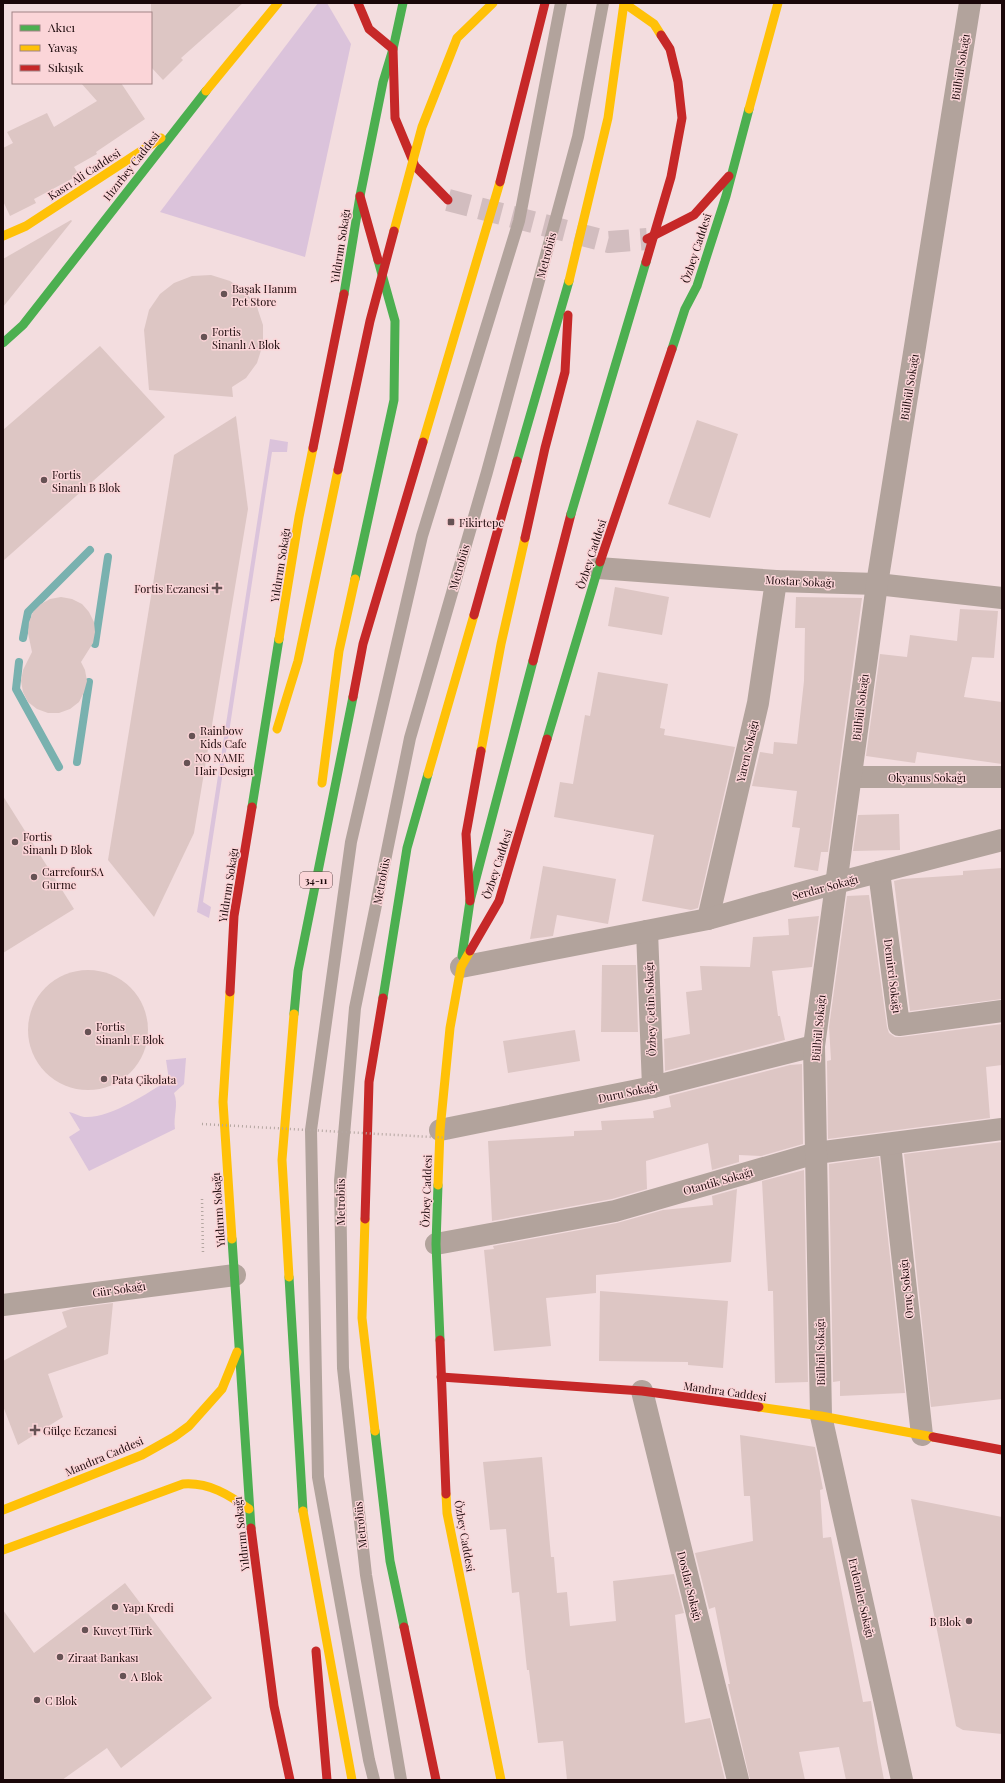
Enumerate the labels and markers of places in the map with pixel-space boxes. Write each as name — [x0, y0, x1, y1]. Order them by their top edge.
place label: Başak Hanım Pet Store — [232, 281, 297, 309]
marker: Başak Hanım Pet Store — [219, 289, 229, 299]
place label: Fortis Sinanlı A Blok — [212, 324, 280, 352]
marker: Fortis Sinanlı A Blok — [199, 332, 209, 342]
place label: Fortis Sinanlı B Blok — [52, 467, 120, 495]
marker: Fortis Sinanlı B Blok — [39, 475, 49, 485]
place label: Fikirtepe — [459, 515, 505, 530]
marker: Fikirtepe — [446, 517, 456, 527]
place label: Fortis Eczanesi — [134, 581, 209, 596]
marker: Fortis Eczanesi — [212, 583, 222, 593]
place label: Rainbow Kids Cafe — [200, 723, 247, 751]
marker: Rainbow Kids Cafe — [187, 731, 197, 741]
place label: NO NAME Hair Design — [195, 750, 254, 778]
marker: NO NAME Hair Design — [182, 758, 192, 768]
place label: Fortis Sinanlı D Blok — [23, 829, 92, 857]
marker: Fortis Sinanlı D Blok — [10, 837, 20, 847]
place label: CarrefourSA Gurme — [42, 864, 104, 892]
marker: CarrefourSA Gurme — [29, 872, 39, 882]
place label: Fortis Sinanlı E Blok — [96, 1019, 164, 1047]
marker: Fortis Sinanlı E Blok — [83, 1027, 93, 1037]
place label: Pata Çikolata — [112, 1072, 177, 1087]
marker: Pata Çikolata — [99, 1074, 109, 1084]
place label: Gülçe Eczanesi — [43, 1423, 117, 1438]
marker: Gülçe Eczanesi — [30, 1425, 40, 1435]
place label: Yapı Kredi — [122, 1600, 174, 1615]
marker: Yapı Kredi — [110, 1602, 120, 1612]
place label: B Blok — [930, 1614, 961, 1629]
marker: B Blok — [964, 1616, 974, 1626]
place label: Kuveyt Türk — [93, 1623, 152, 1638]
marker: Kuveyt Türk — [80, 1625, 90, 1635]
place label: Ziraat Bankası — [68, 1650, 139, 1665]
marker: Ziraat Bankası — [55, 1652, 65, 1662]
place label: A Blok — [130, 1669, 162, 1684]
marker: A Blok — [118, 1671, 128, 1681]
place label: C Blok — [45, 1693, 77, 1708]
marker: C Blok — [32, 1695, 42, 1705]

